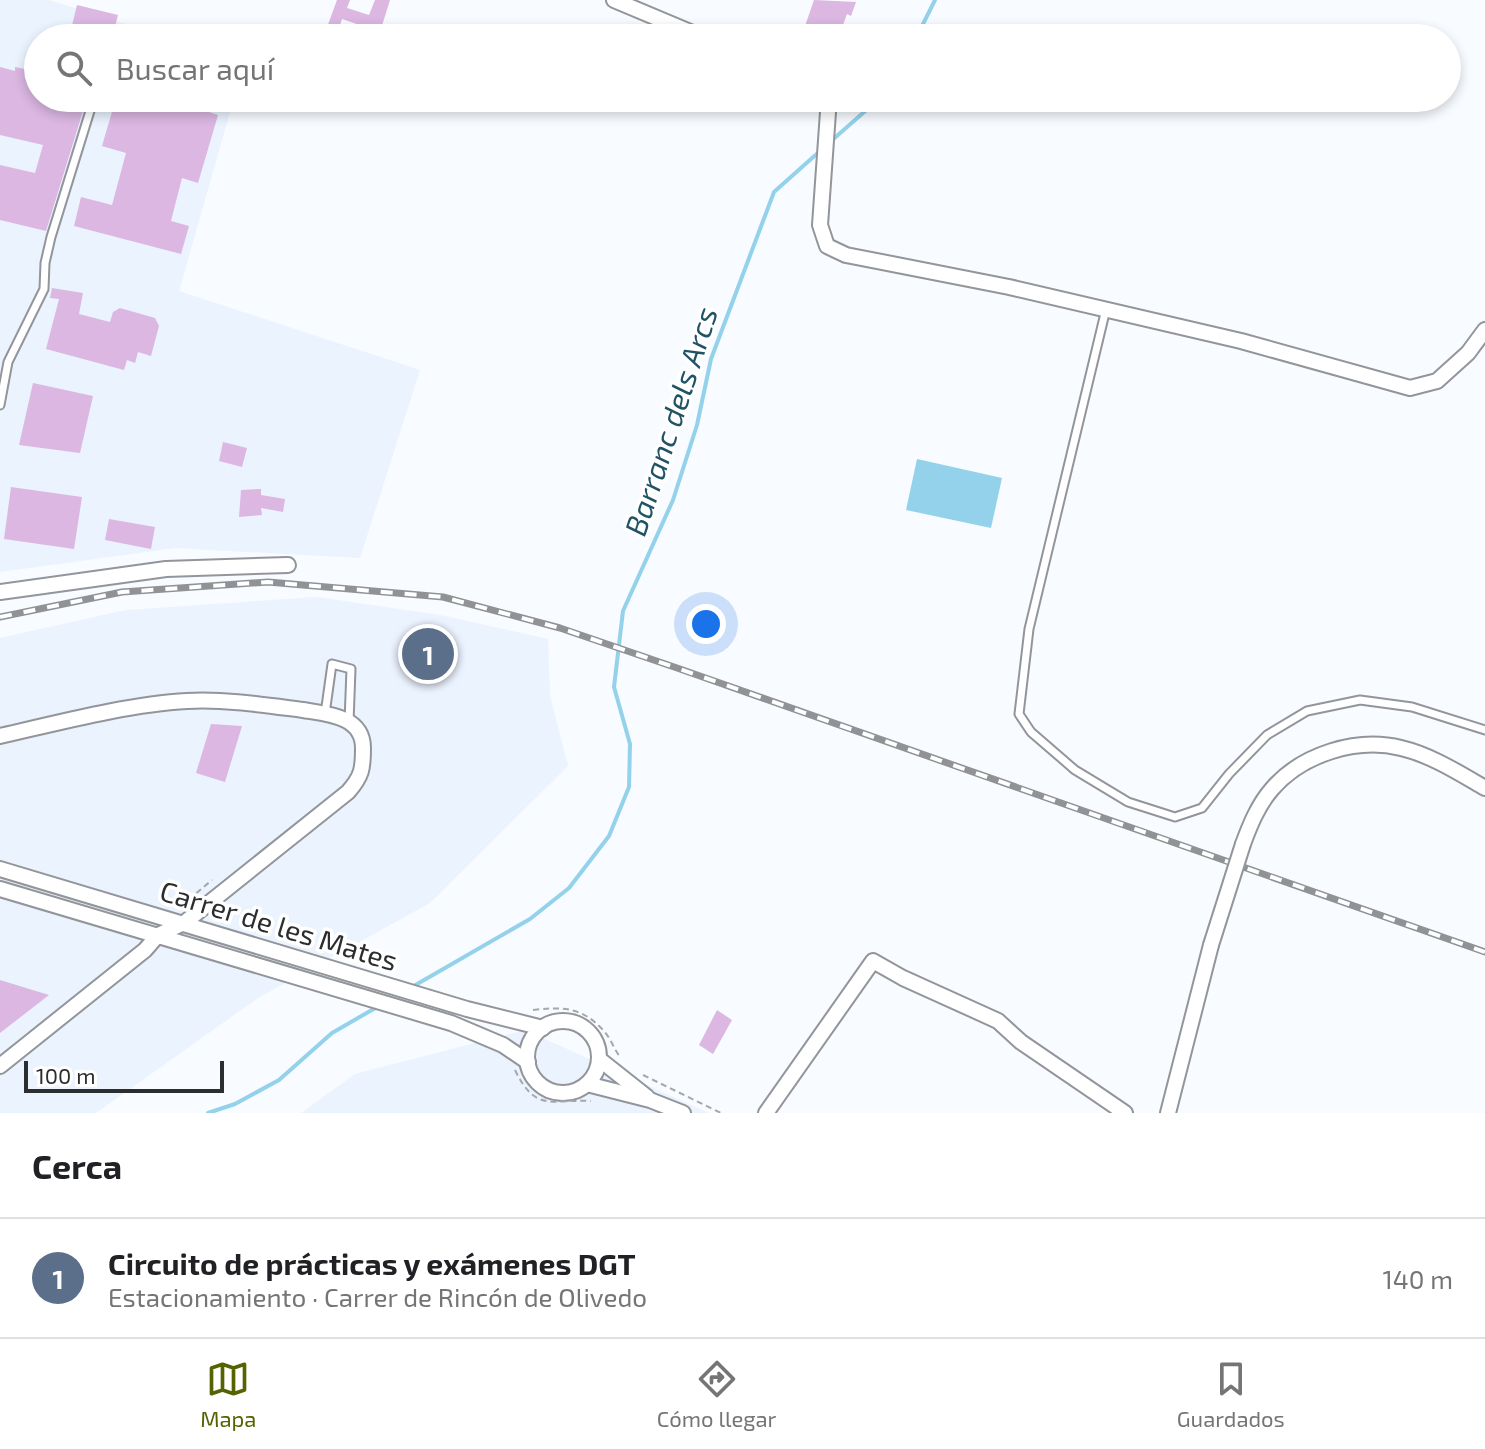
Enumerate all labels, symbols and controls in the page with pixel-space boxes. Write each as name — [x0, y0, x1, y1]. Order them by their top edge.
search box — [24, 24, 1461, 112]
icon: search — [52, 46, 96, 90]
text: Buscar aquí — [116, 50, 274, 86]
water label: Barranc dels Arcs — [616, 302, 724, 540]
your location — [686, 604, 726, 644]
pin: 1 — [402, 624, 454, 684]
street label: Carrer de les Mates — [156, 873, 402, 977]
scale bar — [24, 1057, 224, 1093]
text: 100 m — [36, 1062, 95, 1088]
text: Cerca — [32, 1145, 122, 1186]
text: Circuito de prácticas y exámenes DGT — [108, 1245, 636, 1281]
text: 1 — [52, 1263, 64, 1294]
text: 140 m — [1382, 1263, 1453, 1294]
text: Estacionamiento · Carrer de Rincón de Olivedo — [108, 1281, 647, 1312]
tab: Mapa — [200, 1357, 256, 1431]
tab: Cómo llegar — [657, 1357, 776, 1431]
tab: Guardados — [1177, 1357, 1285, 1431]

